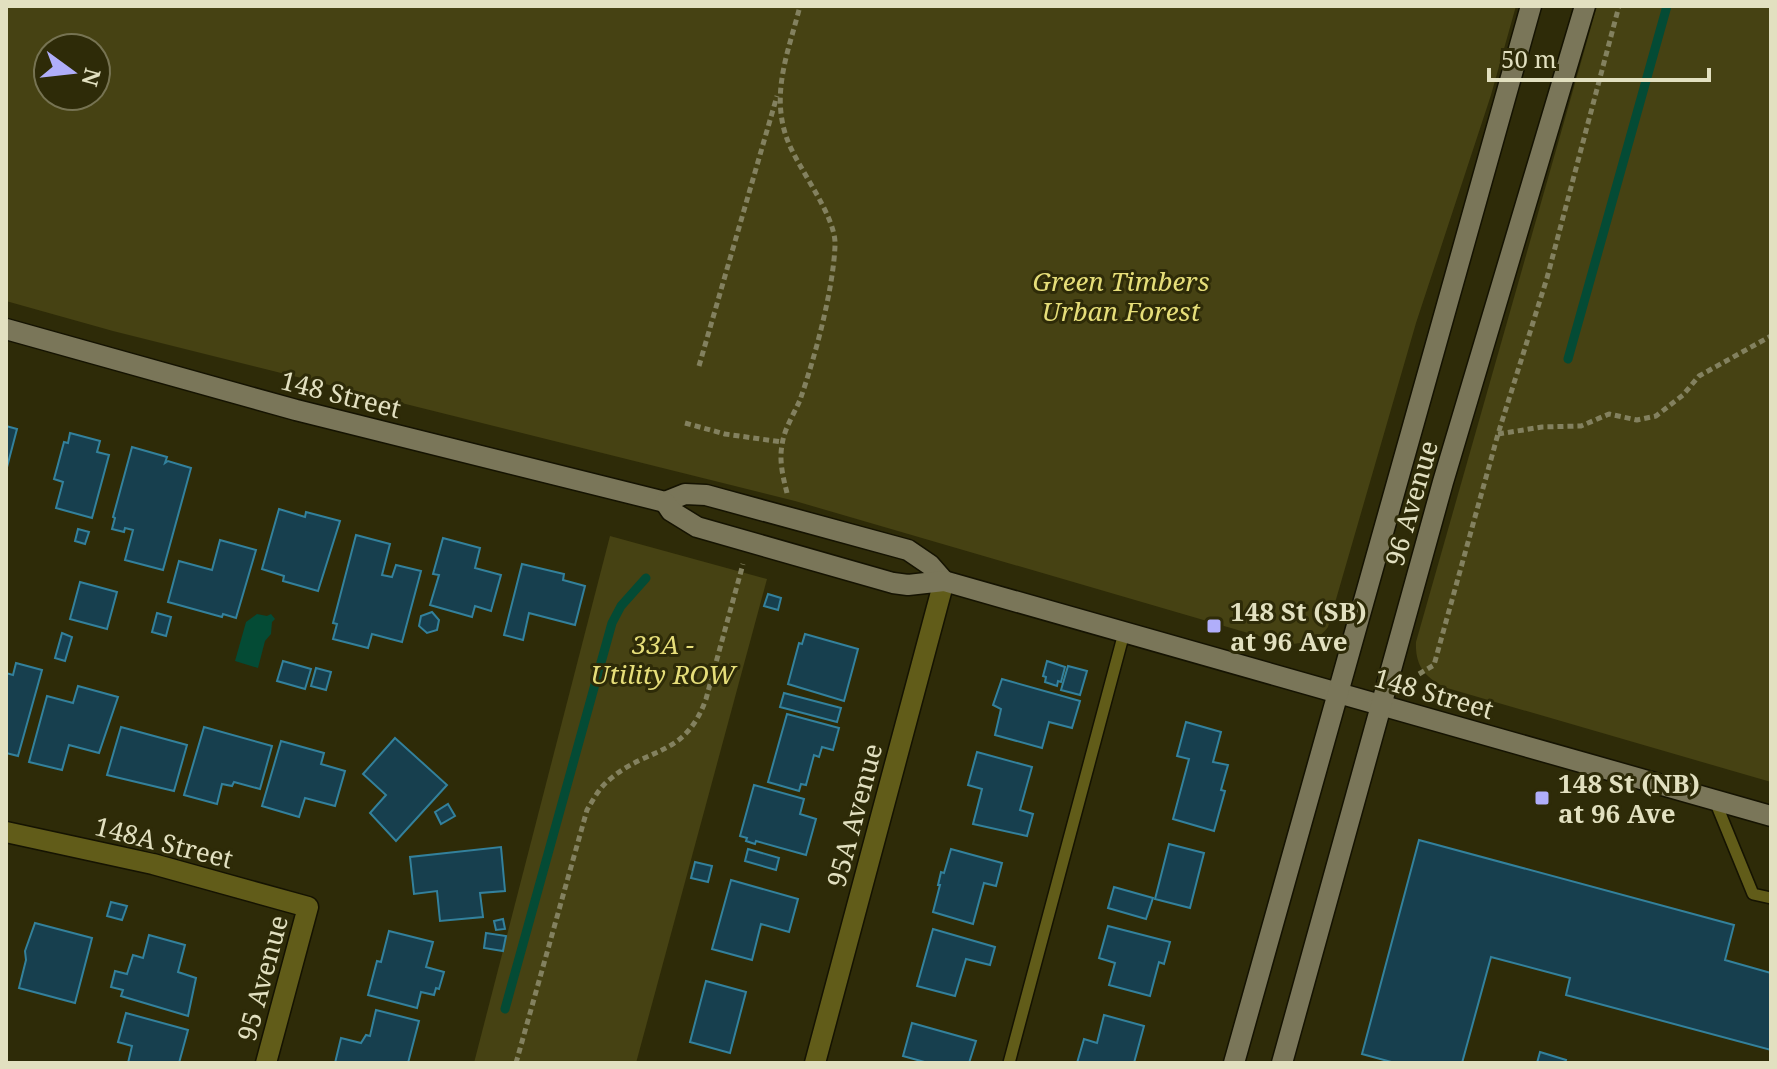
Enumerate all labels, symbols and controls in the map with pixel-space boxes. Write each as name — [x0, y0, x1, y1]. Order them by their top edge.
north arrow — [32, 32, 112, 112]
scale bar — [1489, 32, 1709, 82]
text: 50 m — [1501, 42, 1557, 75]
text: N — [76, 65, 109, 90]
park label: Green Timbers Urban Forest — [1033, 263, 1209, 329]
street label: 148 Street — [277, 362, 405, 426]
street label: 96 Avenue — [1376, 436, 1446, 570]
place label: 148 St (SB) at 96 Ave — [1230, 593, 1367, 659]
marker: 148 St (SB) at 96 Ave — [1205, 617, 1223, 635]
park label: 33A - Utility ROW — [590, 626, 738, 692]
street label: 148 Street — [1370, 659, 1498, 727]
street label: 95A Avenue — [818, 739, 890, 891]
place label: 148 St (NB) at 96 Ave — [1558, 765, 1700, 831]
marker: 148 St (NB) at 96 Ave — [1533, 789, 1551, 807]
street label: 148A Street — [91, 807, 237, 877]
street label: 95 Avenue — [228, 911, 296, 1045]

